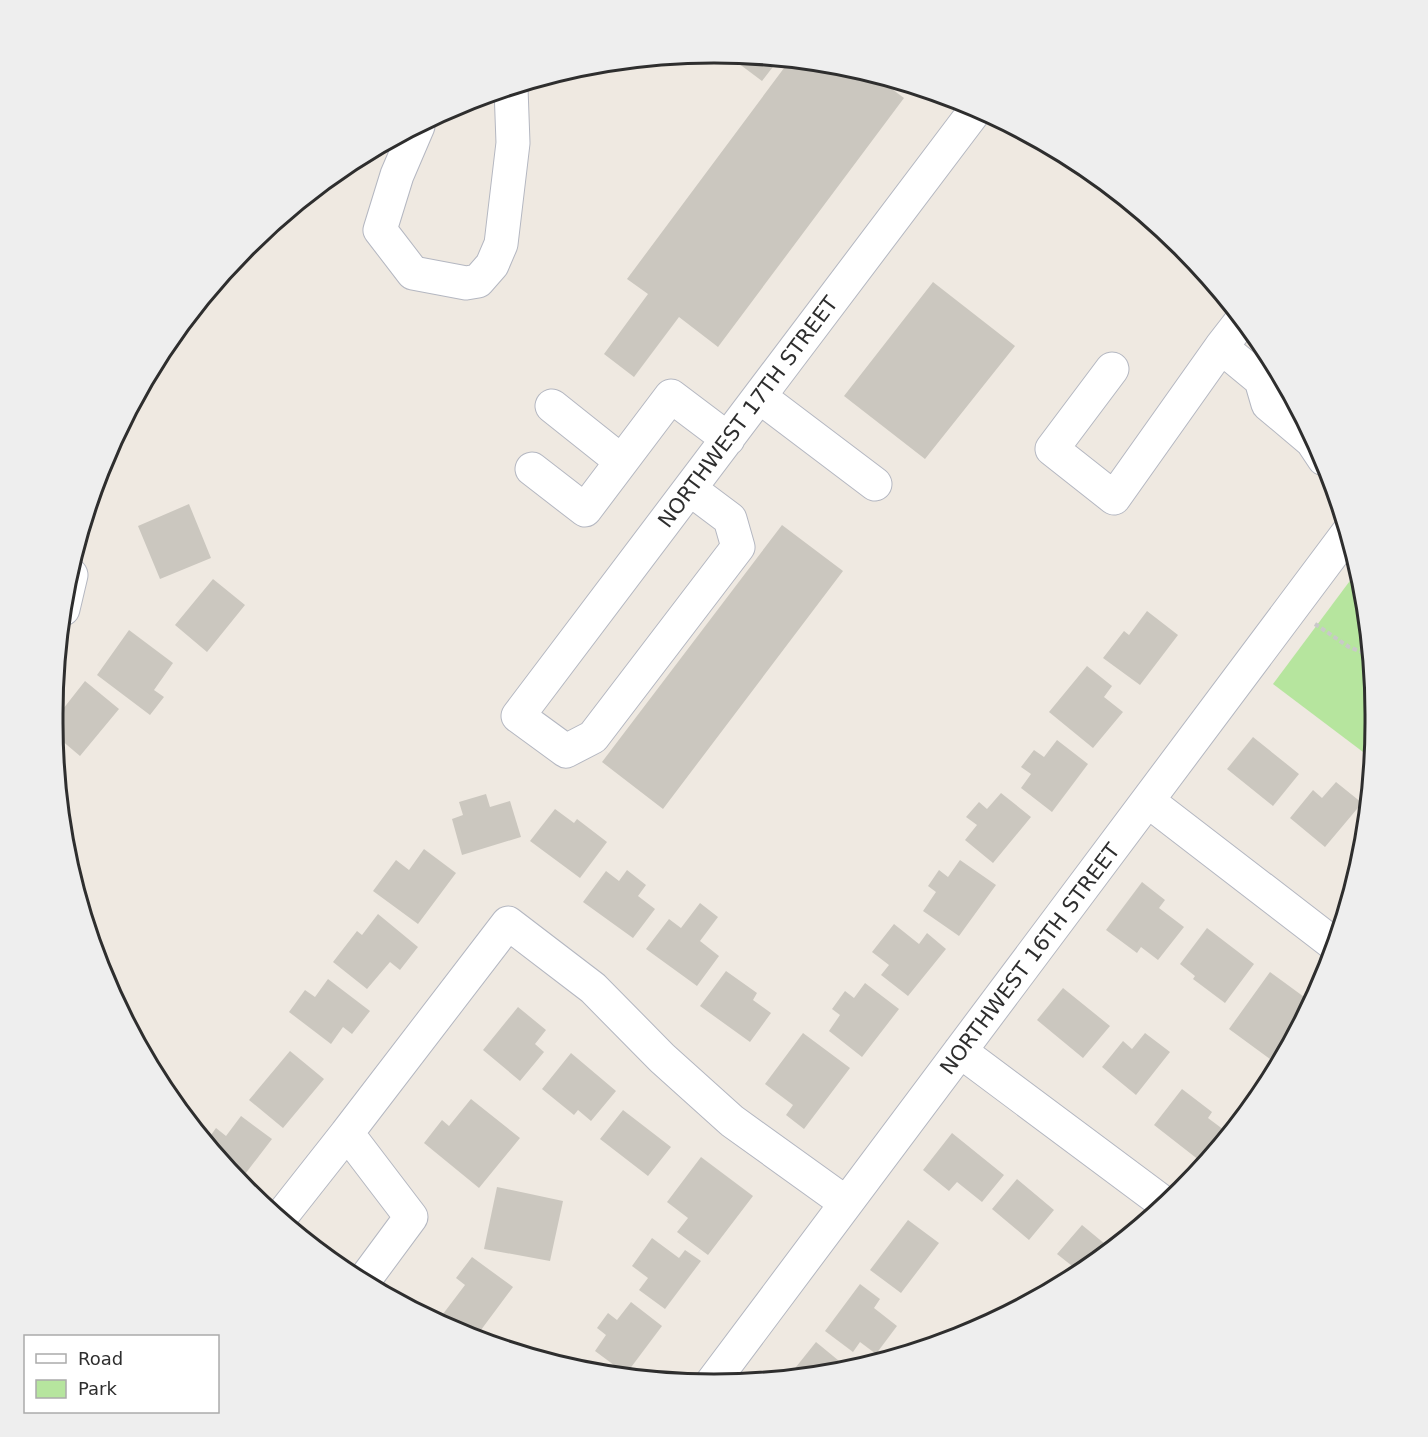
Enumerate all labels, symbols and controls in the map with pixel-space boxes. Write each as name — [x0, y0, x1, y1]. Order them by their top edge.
street label: NORTHWEST 17TH STREET — [653, 292, 843, 532]
street label: NORTHWEST 16TH STREET — [935, 839, 1125, 1079]
legend — [24, 1335, 219, 1413]
text: Road — [78, 1348, 123, 1369]
text: Park — [78, 1378, 117, 1399]

